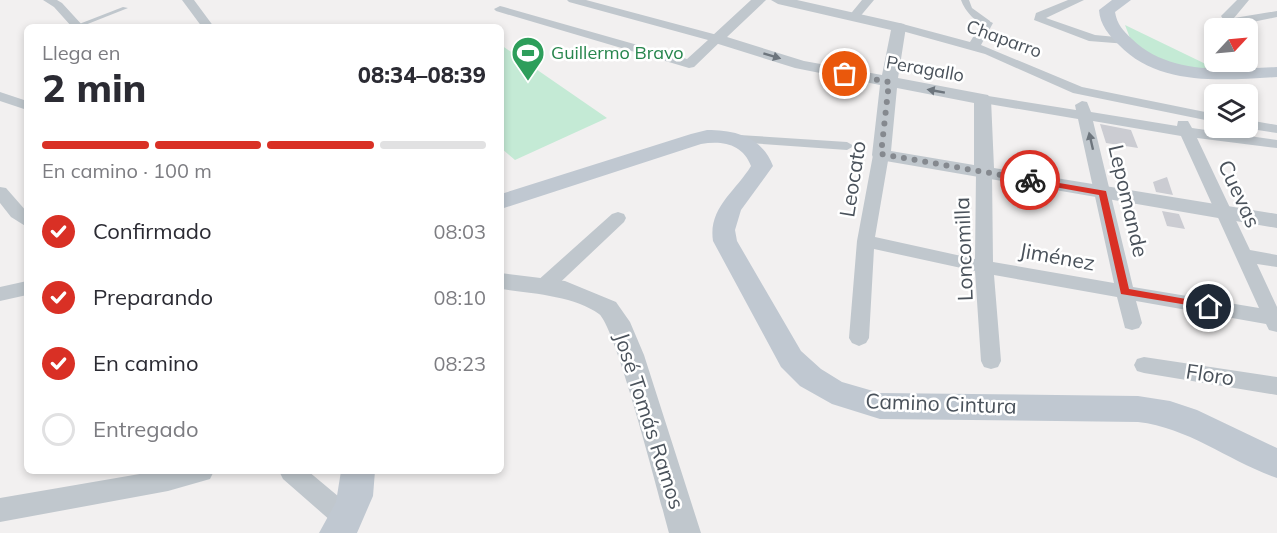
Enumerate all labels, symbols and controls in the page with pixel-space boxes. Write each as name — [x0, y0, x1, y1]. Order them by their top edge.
street label: Chaparro — [963, 14, 1045, 63]
north arrow — [1204, 18, 1258, 72]
map controls — [1204, 18, 1258, 138]
sports icon: Guillermo Bravo — [510, 35, 546, 82]
text: Llega en — [42, 40, 120, 65]
place label: Guillermo Bravo — [551, 41, 684, 64]
pin — [819, 48, 870, 99]
street label: Peragallo — [884, 50, 966, 87]
one-way arrow — [764, 52, 782, 62]
icon: bag — [828, 57, 861, 90]
text: 08:34–08:39 — [358, 61, 486, 89]
text: 2 min — [42, 63, 147, 112]
button: layers — [1204, 84, 1258, 138]
one-way arrow — [926, 86, 945, 95]
one-way arrow — [1086, 132, 1096, 151]
street label: Leocato — [833, 139, 871, 219]
street label: Lepomande — [1103, 142, 1155, 260]
courier — [1000, 150, 1060, 210]
street label: Cuevas — [1213, 156, 1267, 231]
text: En camino · 100 m — [42, 158, 212, 183]
icon: bike — [1014, 164, 1047, 197]
street label: Loncomilla — [948, 197, 978, 301]
icon: check — [42, 215, 75, 248]
text: Confirmado — [93, 217, 212, 245]
text: 08:03 — [433, 219, 486, 244]
street label: Jiménez — [1017, 237, 1097, 275]
icon: check — [42, 281, 75, 314]
pin — [1183, 281, 1234, 332]
text: Preparando — [93, 283, 213, 311]
text: 08:10 — [433, 285, 486, 310]
icon: home — [1192, 290, 1225, 323]
street label: José Tomás Ramos — [609, 329, 691, 512]
icon: check — [42, 347, 75, 380]
text: En camino — [93, 349, 199, 377]
text: 08:23 — [433, 351, 486, 376]
street label: Floro — [1184, 357, 1236, 391]
street label: Camino Cintura — [865, 387, 1017, 419]
text: Entregado — [93, 415, 199, 443]

